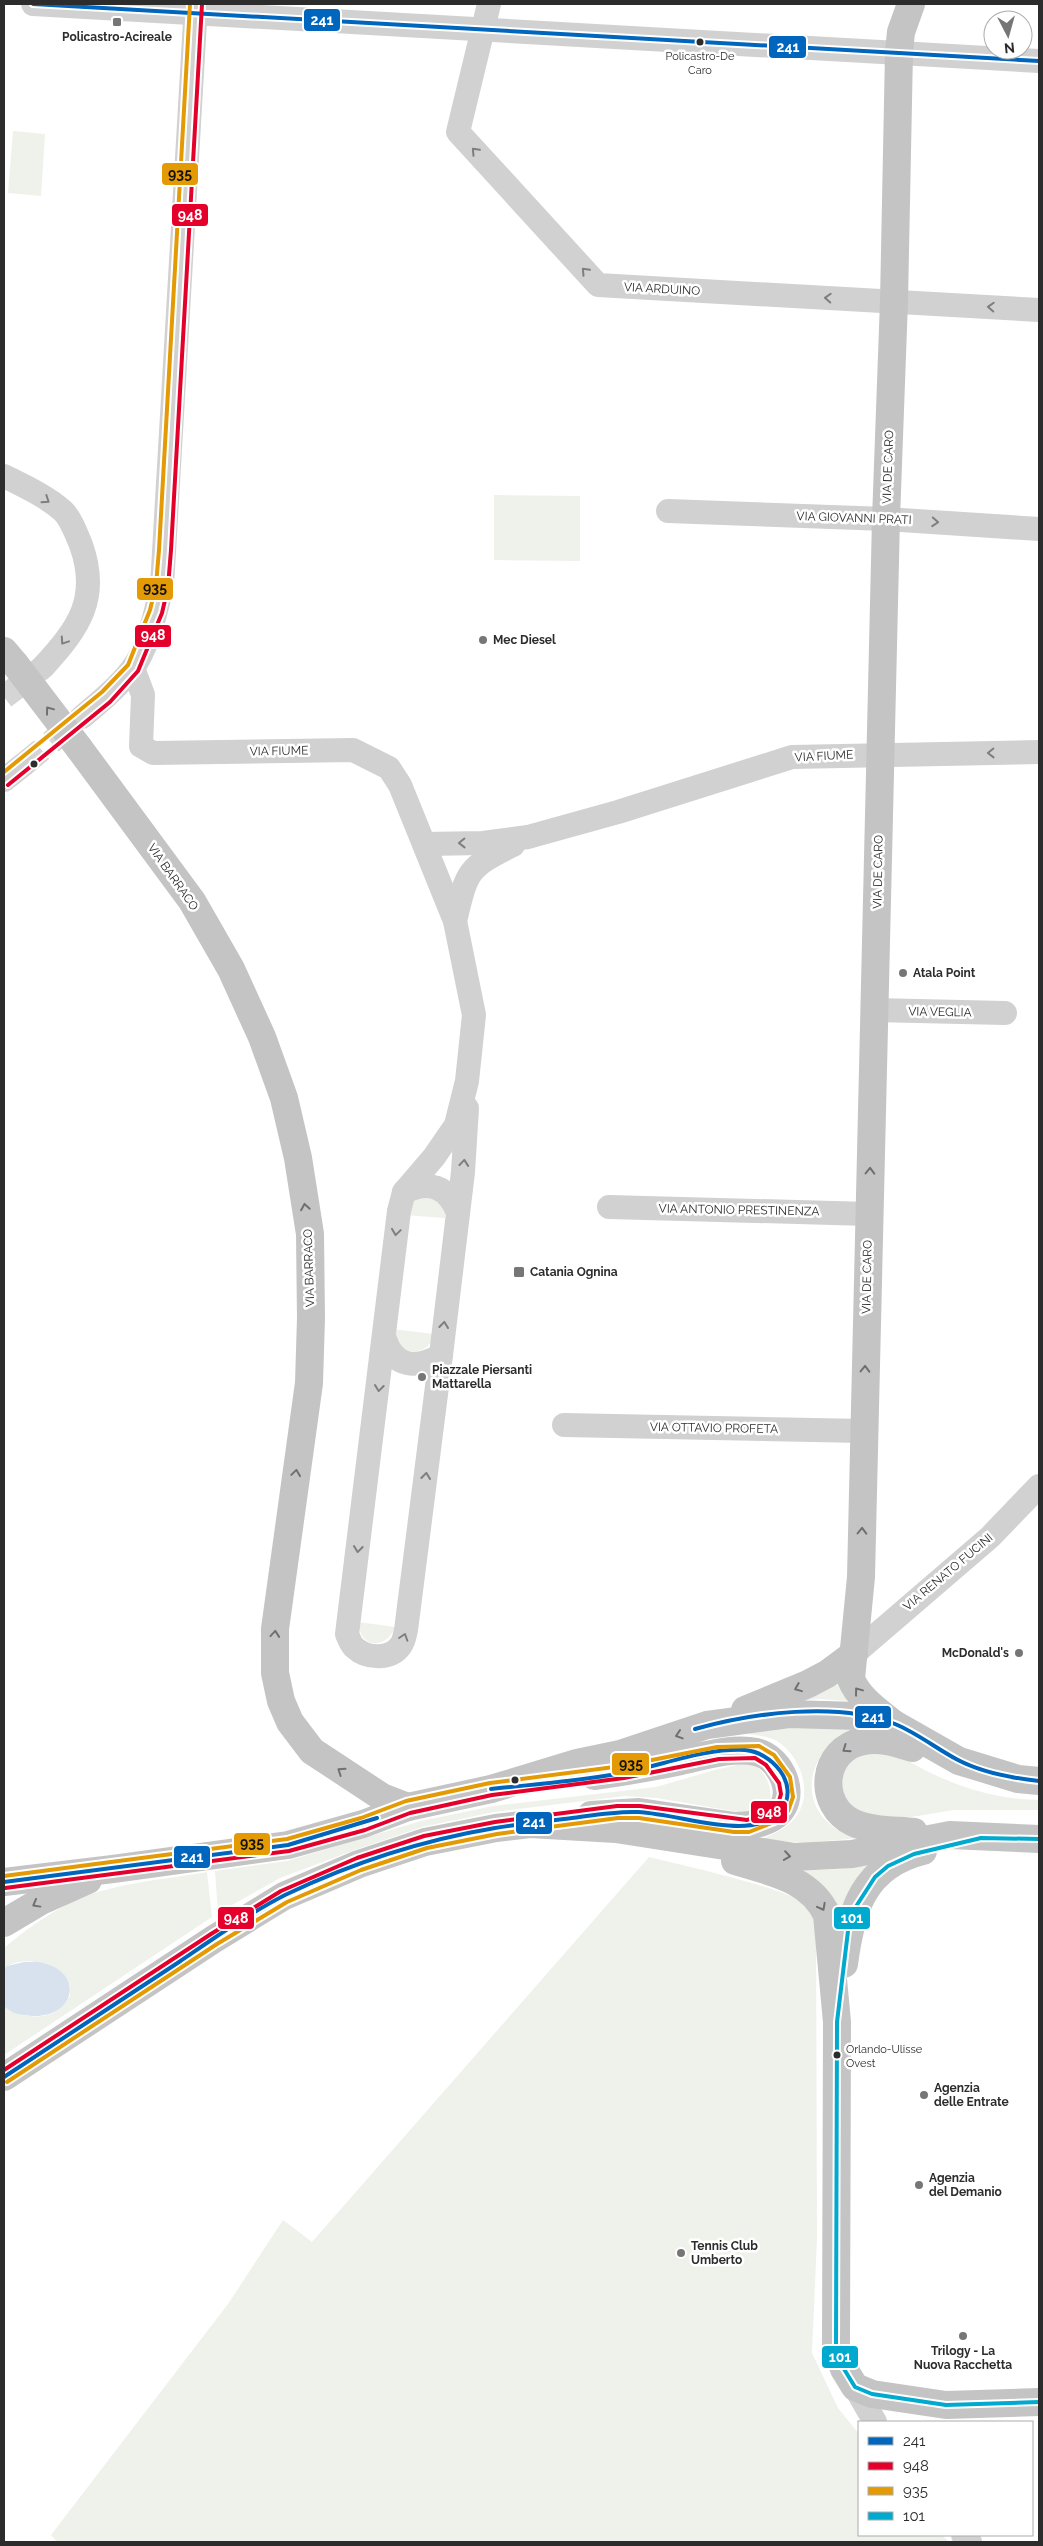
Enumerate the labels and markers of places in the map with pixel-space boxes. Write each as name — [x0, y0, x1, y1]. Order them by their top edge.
marker: Policastro-Acireale — [111, 16, 123, 28]
place label: Policastro-Acireale — [62, 30, 172, 44]
marker: Policastro-De Caro — [695, 37, 705, 47]
place label: Policastro-De Caro — [666, 50, 735, 77]
place label: Mec Diesel — [493, 633, 556, 647]
marker: Mec Diesel — [477, 634, 489, 646]
unlabelled marker — [29, 759, 39, 769]
place label: Atala Point — [913, 966, 976, 980]
marker: Atala Point — [897, 967, 909, 979]
marker: Catania Ognina — [512, 1265, 526, 1279]
place label: Catania Ognina — [530, 1265, 618, 1279]
place label: Piazzale Piersanti Mattarella — [432, 1363, 532, 1391]
marker: Piazzale Piersanti Mattarella — [416, 1371, 428, 1383]
place label: McDonald's — [942, 1646, 1009, 1660]
marker: McDonald's — [1013, 1647, 1025, 1659]
unlabelled marker — [510, 1775, 520, 1785]
place label: Orlando-Ulisse Ovest — [846, 2043, 923, 2070]
marker: Orlando-Ulisse Ovest — [832, 2050, 842, 2060]
place label: Agenzia delle Entrate — [934, 2081, 1009, 2109]
marker: Agenzia delle Entrate — [918, 2089, 930, 2101]
place label: Agenzia del Demanio — [929, 2171, 1002, 2199]
marker: Agenzia del Demanio — [913, 2179, 925, 2191]
place label: Tennis Club Umberto — [691, 2239, 758, 2267]
marker: Tennis Club Umberto — [675, 2247, 687, 2259]
marker: Trilogy - La Nuova Racchetta — [957, 2330, 969, 2342]
place label: Trilogy - La Nuova Racchetta — [914, 2344, 1012, 2372]

